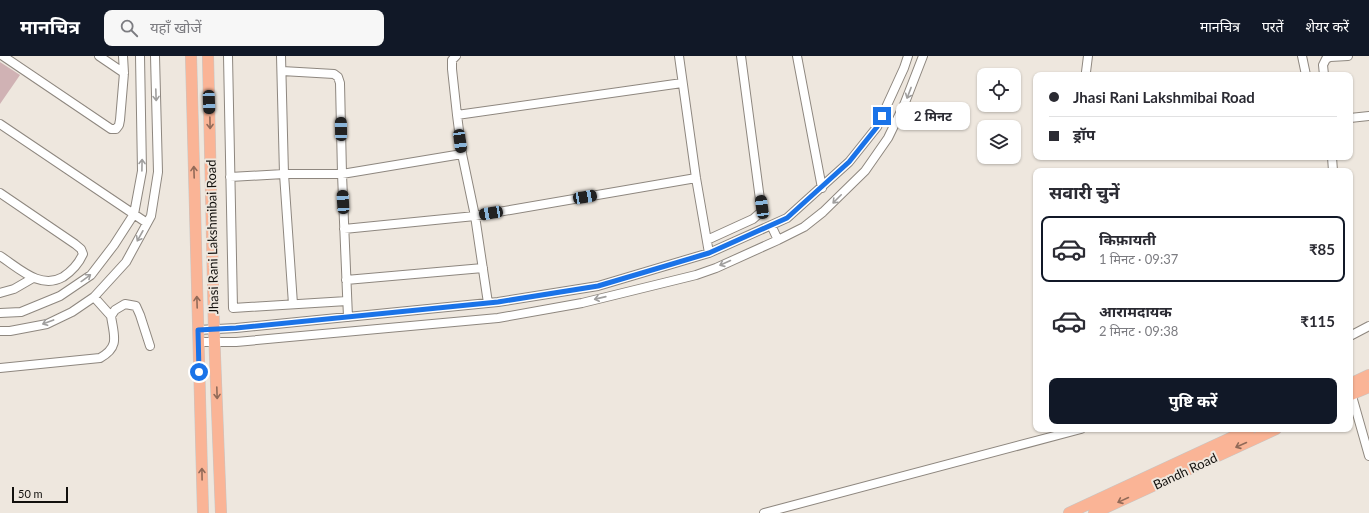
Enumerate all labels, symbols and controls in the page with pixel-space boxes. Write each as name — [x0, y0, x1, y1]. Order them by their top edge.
search box — [104, 10, 384, 46]
text: मानचित्र — [20, 15, 80, 38]
icon: search — [118, 17, 140, 39]
text: यहाँ खोजें — [150, 18, 202, 36]
text: मानचित्र — [1200, 18, 1240, 35]
text: परतें — [1262, 18, 1284, 35]
text: शेयर करें — [1306, 18, 1349, 35]
map controls — [977, 68, 1021, 164]
button: locate — [977, 68, 1021, 112]
one-way arrow — [905, 86, 913, 98]
one-way arrow — [152, 88, 160, 101]
text: Jhasi Rani Lakshmibai Road — [1073, 88, 1255, 106]
car — [203, 90, 215, 114]
callout: 2 मिनट — [896, 102, 970, 130]
route end — [873, 107, 891, 125]
text: 2 मिनट — [914, 108, 952, 124]
one-way arrow — [206, 116, 213, 129]
car — [335, 117, 347, 141]
button: layers — [977, 120, 1021, 164]
text: ड्रॉप — [1073, 125, 1095, 143]
car — [452, 128, 468, 154]
one-way arrow — [138, 159, 146, 172]
street label: Jhasi Rani Lakshmibai Road — [203, 159, 221, 315]
one-way arrow — [190, 166, 197, 179]
text: सवारी चुनें — [1049, 181, 1120, 203]
car — [572, 189, 598, 205]
car — [336, 190, 350, 214]
car — [754, 194, 770, 220]
one-way arrow — [832, 194, 842, 204]
car — [478, 205, 504, 221]
one-way arrow — [136, 229, 143, 241]
text: किफ़ायती — [1099, 230, 1156, 248]
icon: car — [1051, 231, 1087, 267]
text: ₹85 — [1309, 240, 1335, 258]
text: 1 मिनट · 09:37 — [1099, 251, 1178, 267]
one-way arrow — [720, 260, 732, 268]
one-way arrow — [80, 274, 91, 282]
one-way arrow — [594, 295, 607, 303]
one-way arrow — [193, 296, 201, 309]
text: आरामदायक — [1099, 302, 1172, 320]
icon: car — [1051, 303, 1087, 339]
text: ₹115 — [1300, 312, 1335, 330]
one-way arrow — [42, 319, 54, 327]
text: 2 मिनट · 09:38 — [1099, 323, 1178, 339]
route start — [190, 363, 208, 381]
button: पुष्टि करें — [1049, 378, 1337, 424]
one-way arrow — [213, 386, 220, 399]
one-way arrow — [1235, 442, 1247, 449]
street label: Bandh Road — [1150, 449, 1220, 493]
one-way arrow — [198, 468, 205, 481]
scale bar — [12, 485, 68, 504]
text: 50 m — [18, 487, 43, 500]
one-way arrow — [1117, 497, 1129, 504]

